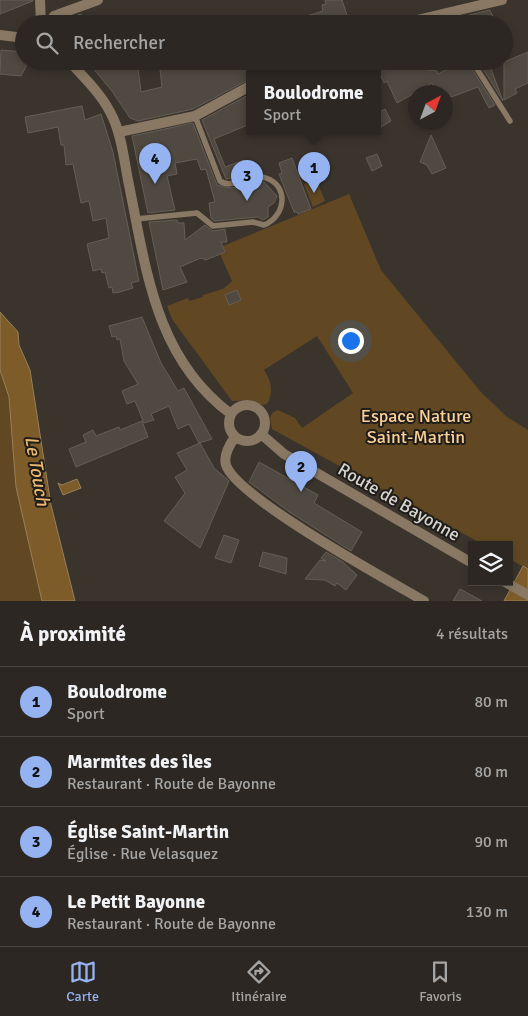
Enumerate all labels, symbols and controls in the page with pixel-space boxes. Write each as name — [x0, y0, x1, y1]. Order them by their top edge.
search box — [15, 15, 513, 70]
icon: search — [33, 29, 61, 57]
text: Rechercher — [73, 31, 165, 55]
popup — [246, 70, 381, 135]
text: Boulodrome — [264, 81, 363, 105]
north arrow — [408, 85, 453, 130]
text: Sport — [264, 105, 301, 125]
pin: 4 — [139, 143, 171, 184]
pin: 1 — [298, 152, 330, 193]
pin: 3 — [231, 160, 263, 201]
your location — [338, 328, 364, 354]
park label: Espace Nature Saint-Martin — [361, 405, 471, 448]
water label: Le Touch — [19, 434, 55, 508]
pin: 2 — [285, 451, 317, 492]
street label: Route de Bayonne — [334, 458, 464, 546]
map controls — [468, 541, 513, 586]
button: layers — [468, 541, 513, 586]
text: À proximité — [20, 621, 126, 647]
text: 4 résultats — [436, 624, 508, 644]
text: Boulodrome — [67, 680, 167, 704]
text: 1 — [32, 692, 40, 712]
text: 80 m — [474, 692, 508, 712]
text: Sport — [67, 704, 105, 724]
text: Marmites des îles — [67, 750, 212, 774]
text: 2 — [32, 762, 40, 782]
text: 80 m — [474, 762, 508, 782]
text: Restaurant · Route de Bayonne — [67, 774, 276, 794]
text: Église Saint-Martin — [67, 820, 229, 844]
text: 3 — [32, 832, 40, 852]
text: 90 m — [474, 832, 508, 852]
text: Église · Rue Velasquez — [67, 844, 218, 864]
text: Le Petit Bayonne — [67, 890, 205, 914]
text: 4 — [32, 902, 40, 922]
text: 130 m — [466, 902, 508, 922]
text: Restaurant · Route de Bayonne — [67, 914, 276, 934]
tab: Carte — [66, 958, 99, 1005]
tab: Itinéraire — [231, 958, 287, 1005]
tab: Favoris — [419, 958, 462, 1005]

